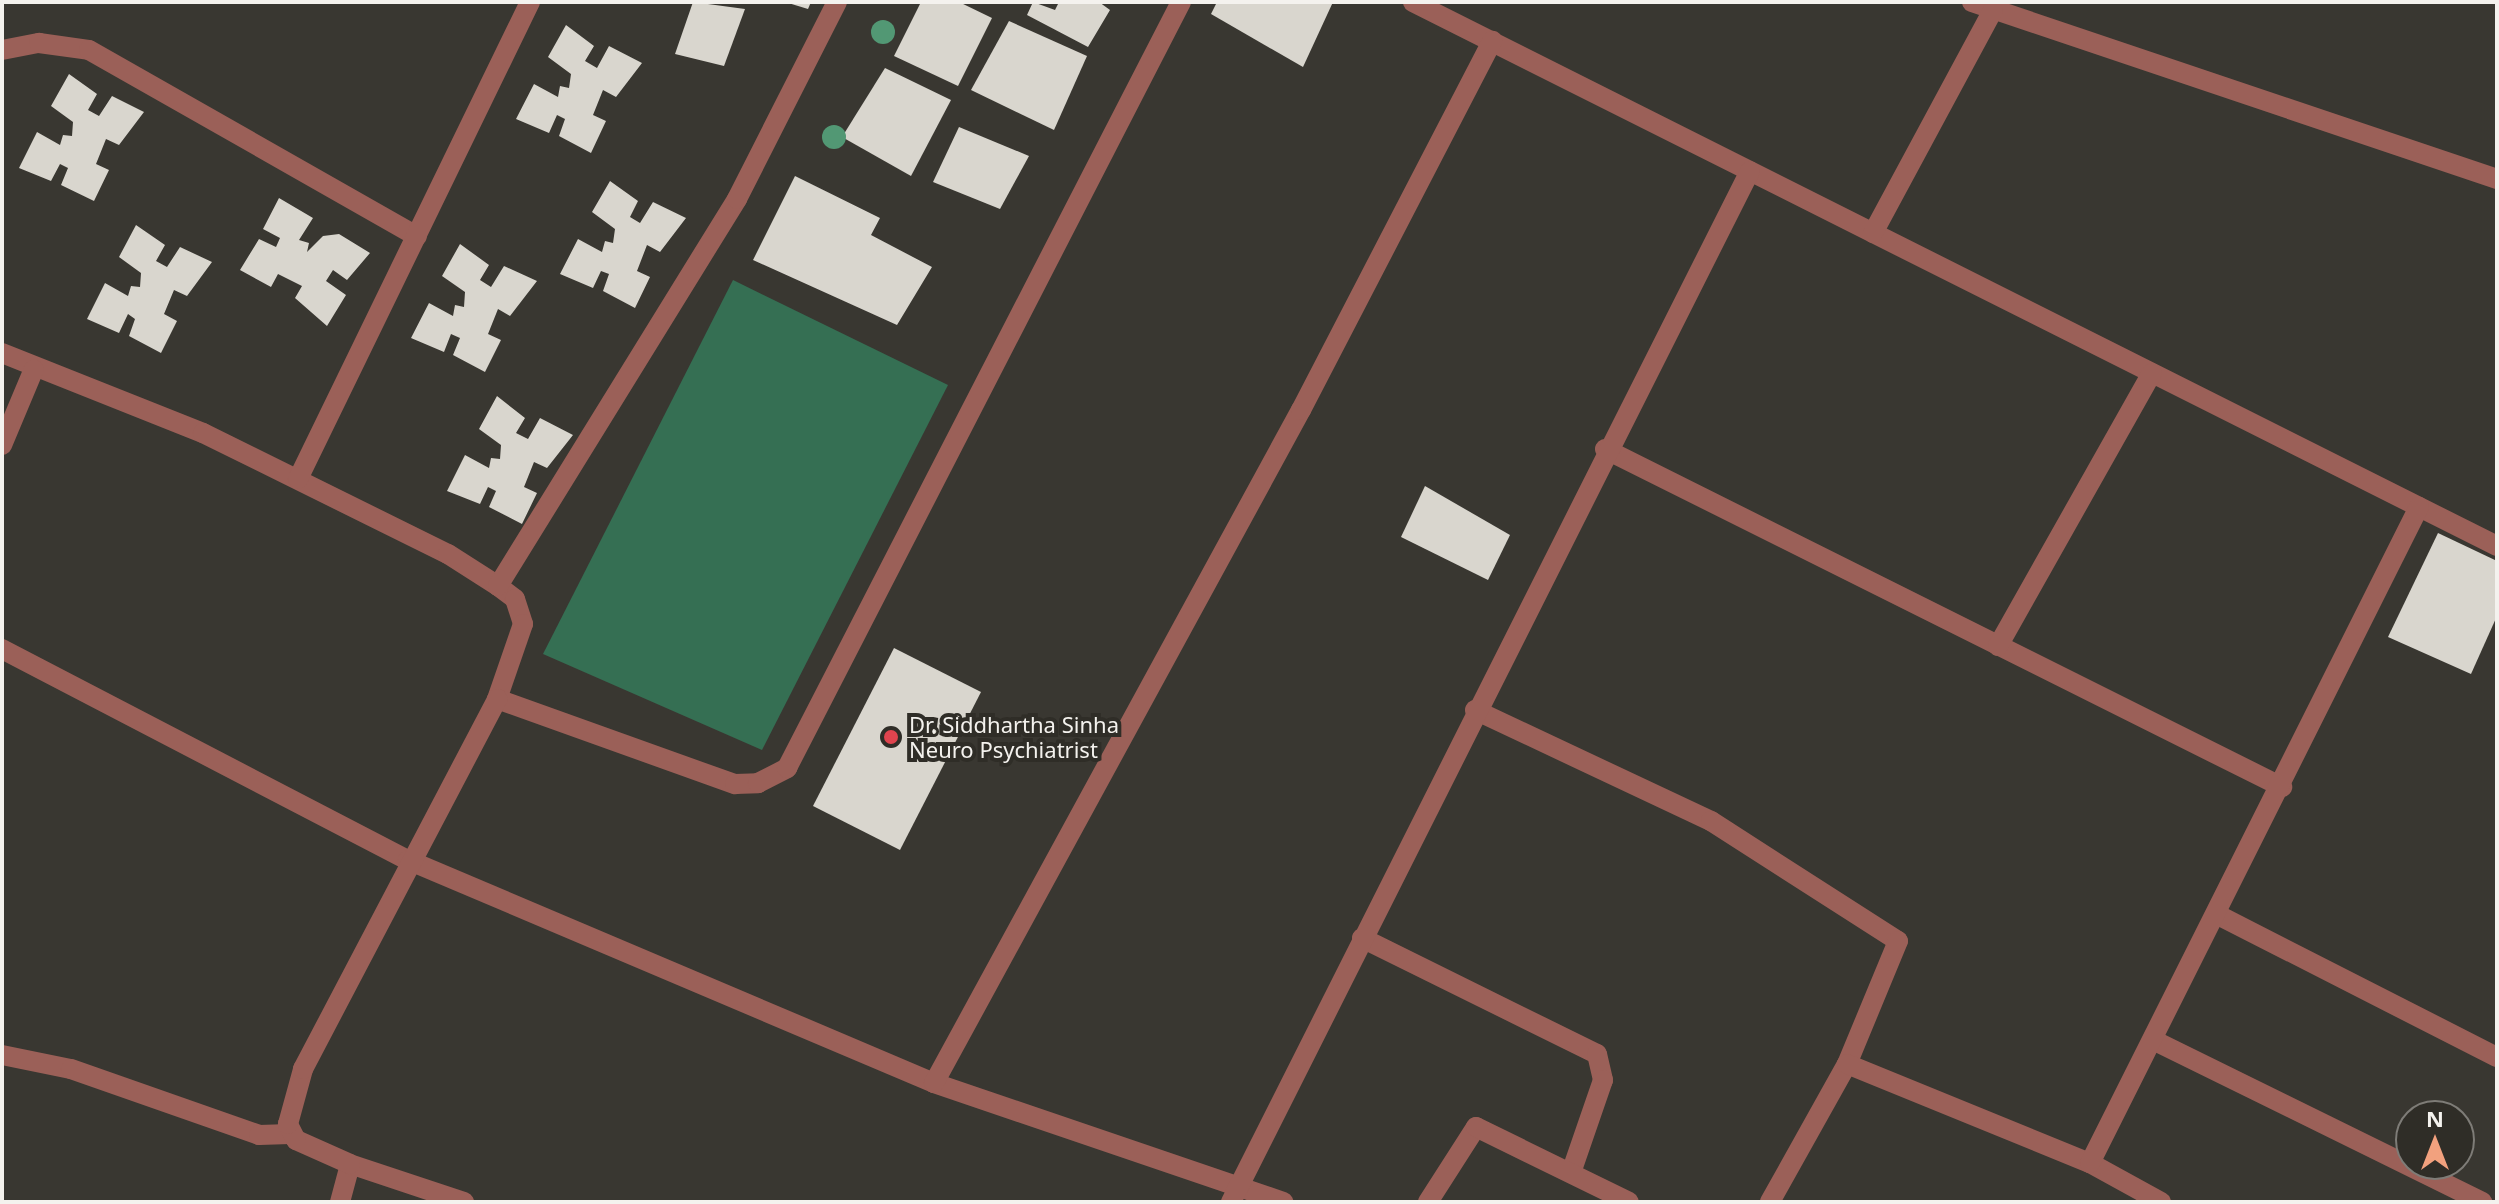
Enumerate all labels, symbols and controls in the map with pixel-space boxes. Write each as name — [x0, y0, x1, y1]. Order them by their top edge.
place label: Dr. Siddhartha Sinha Neuro Psychiatrist — [909, 711, 1119, 762]
marker: Dr. Siddhartha Sinha Neuro Psychiatrist — [880, 726, 902, 748]
north arrow — [2395, 1100, 2475, 1180]
text: N — [2426, 1103, 2444, 1133]

